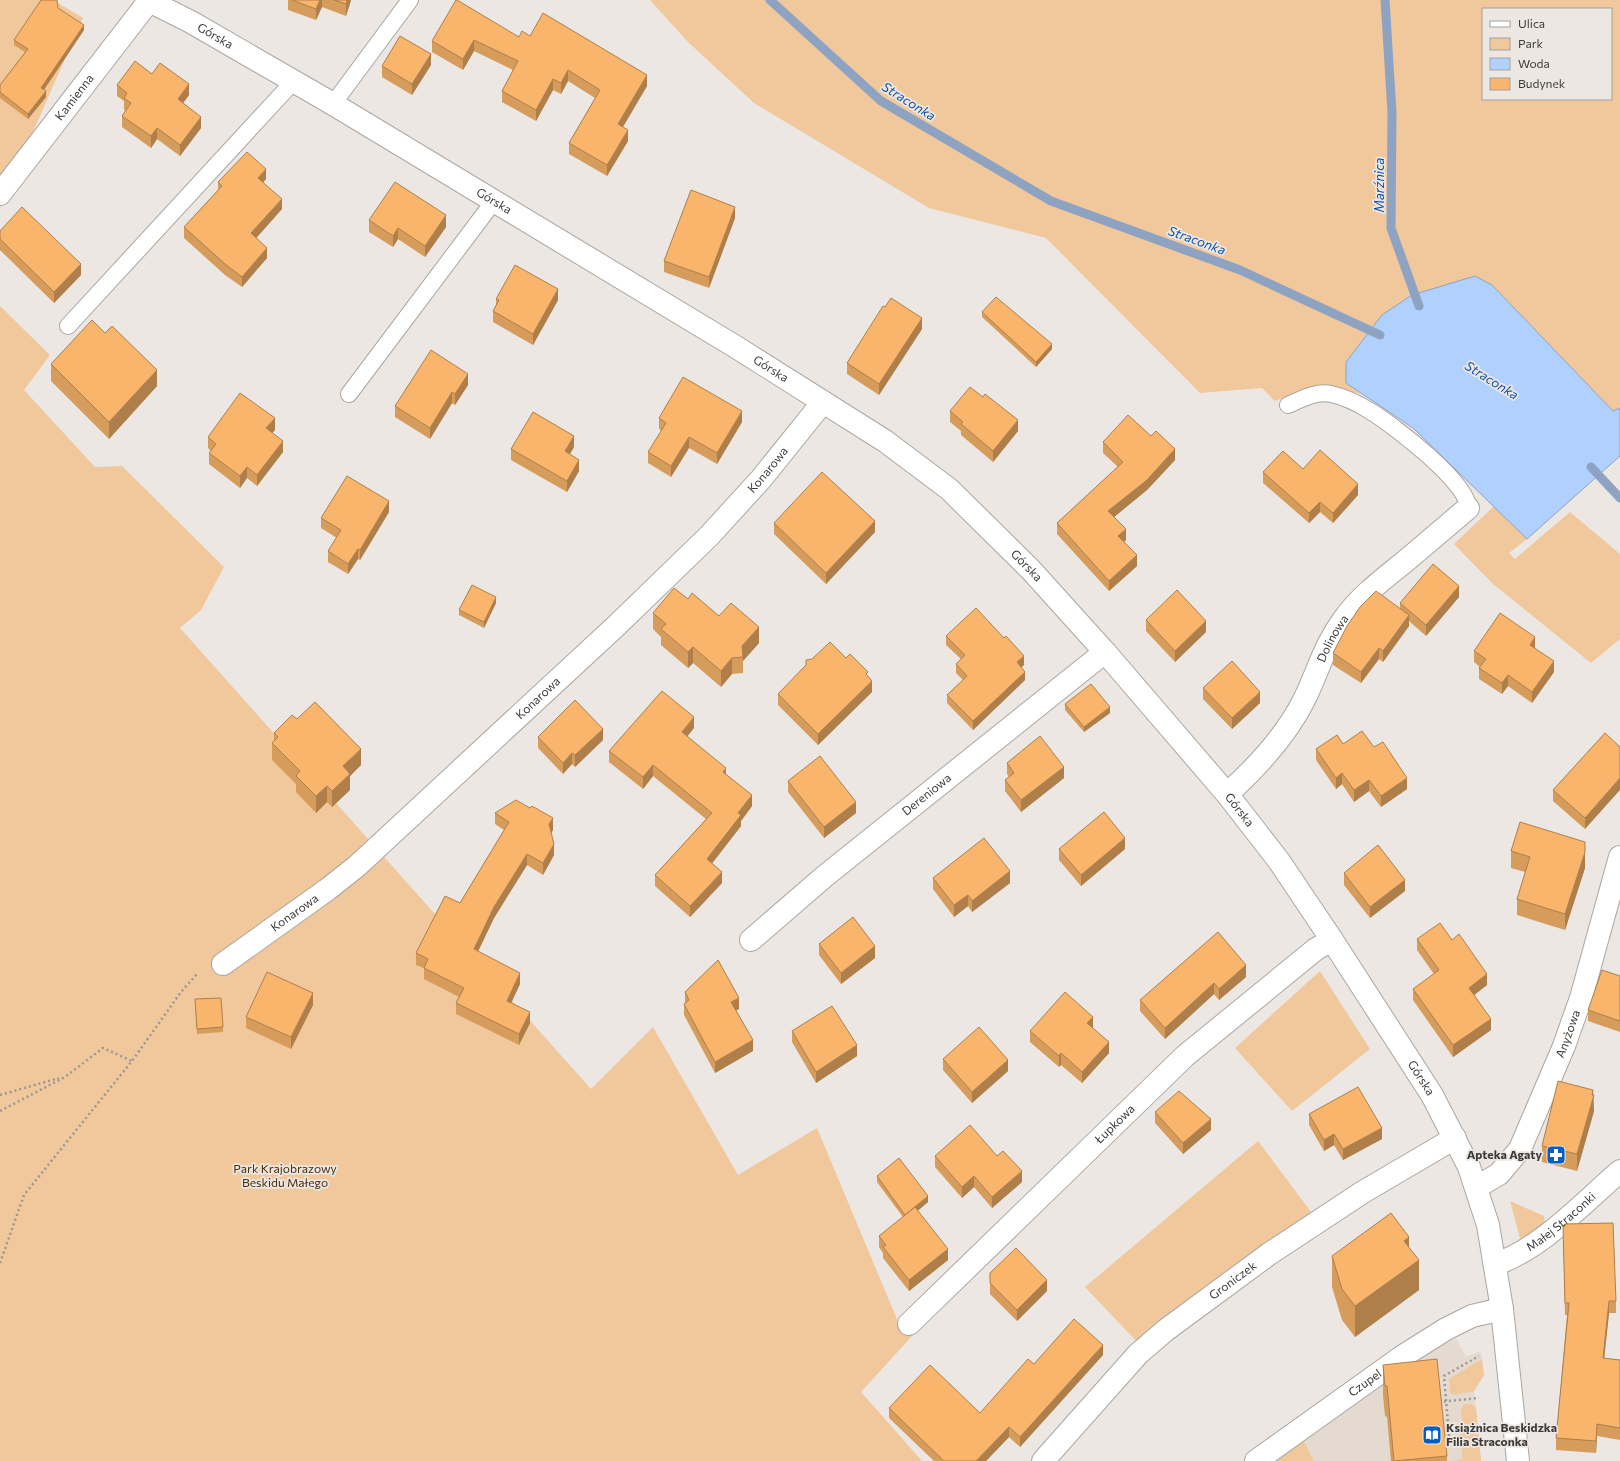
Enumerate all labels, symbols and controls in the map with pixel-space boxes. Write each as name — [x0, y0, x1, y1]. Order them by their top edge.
legend — [1482, 8, 1612, 100]
text: Ulica — [1518, 16, 1545, 30]
street label: Górska — [195, 19, 236, 51]
text: Park — [1518, 36, 1544, 50]
text: Woda — [1518, 56, 1550, 70]
street label: Kamienna — [52, 71, 96, 123]
text: Budynek — [1518, 76, 1566, 90]
water label: Straconka — [879, 78, 939, 124]
water label: Marźnica — [1371, 157, 1387, 212]
street label: Górska — [474, 184, 515, 216]
water label: Straconka — [1166, 222, 1228, 258]
street label: Górska — [751, 352, 792, 384]
water label: Straconka — [1462, 357, 1522, 403]
street label: Konarowa — [744, 444, 790, 495]
street label: Górska — [1009, 546, 1046, 584]
street label: Dolinowa — [1313, 612, 1351, 664]
street label: Konarowa — [512, 673, 563, 721]
street label: Dereniowa — [899, 770, 953, 818]
street label: Górska — [1223, 790, 1258, 829]
street label: Konarowa — [267, 890, 321, 934]
street label: Anyżowa — [1552, 1008, 1582, 1060]
street label: Górska — [1405, 1057, 1438, 1098]
street label: Łupkowa — [1091, 1101, 1137, 1146]
pharmacy icon: Apteka Agaty — [1545, 1144, 1567, 1166]
place label: Apteka Agaty — [1467, 1147, 1542, 1161]
park label: Park Krajobrazowy Beskidu Małego — [233, 1161, 337, 1189]
street label: Małej Straconki — [1523, 1189, 1598, 1254]
street label: Groniczek — [1206, 1258, 1259, 1302]
street label: Czupel — [1345, 1366, 1384, 1399]
place label: Książnica Beskidzka Filia Straconka — [1446, 1420, 1557, 1448]
library icon: Książnica Beskidzka Filia Straconka — [1421, 1424, 1443, 1446]

